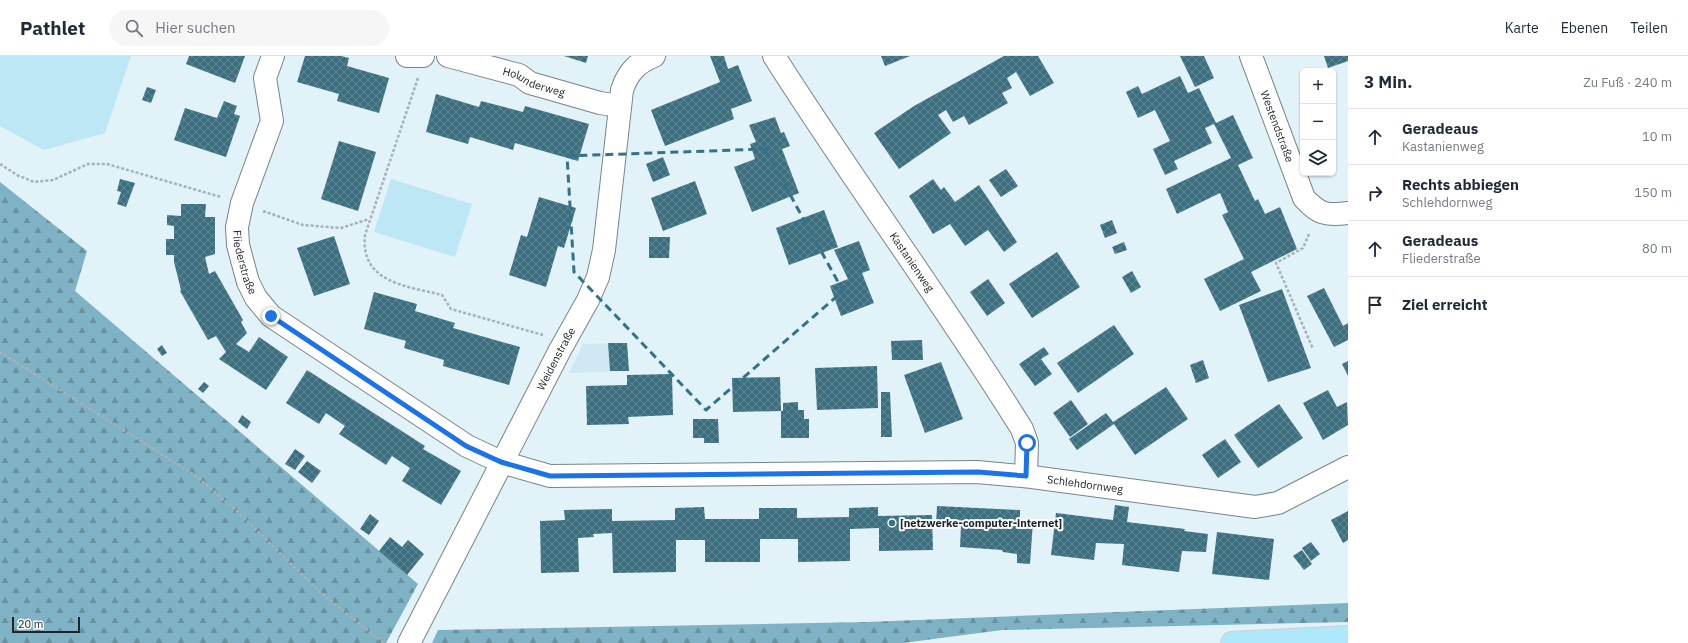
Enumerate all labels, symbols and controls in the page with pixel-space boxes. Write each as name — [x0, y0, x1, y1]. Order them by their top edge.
search box — [109, 10, 389, 46]
text: Pathlet — [20, 16, 85, 40]
icon: search — [123, 17, 145, 39]
text: Hier suchen — [155, 18, 235, 37]
text: Karte — [1505, 19, 1539, 37]
text: Ebenen — [1561, 19, 1608, 37]
text: Teilen — [1630, 19, 1668, 37]
street label: Holunderweg — [501, 64, 567, 100]
map controls — [1300, 68, 1336, 176]
button: + — [1300, 68, 1336, 104]
text: 3 Min. — [1364, 71, 1412, 93]
text: Zu Fuß · 240 m — [1583, 74, 1672, 91]
street label: Westendstraße — [1257, 88, 1297, 164]
button: − — [1300, 104, 1336, 140]
text: Geradeaus — [1402, 119, 1478, 138]
icon: ahead — [1364, 126, 1386, 148]
text: 10 m — [1642, 128, 1672, 145]
text: Kastanienweg — [1402, 138, 1484, 155]
button: layers — [1300, 140, 1336, 176]
text: Rechts abbiegen — [1402, 175, 1519, 194]
icon: right — [1364, 182, 1386, 204]
text: 150 m — [1634, 184, 1672, 201]
text: Schlehdornweg — [1402, 194, 1492, 211]
street label: Fliederstraße — [230, 230, 260, 297]
street label: Kastanienweg — [887, 230, 937, 295]
text: Geradeaus — [1402, 231, 1478, 250]
icon: ahead — [1364, 238, 1386, 260]
text: 80 m — [1642, 240, 1672, 257]
text: Fliederstraße — [1402, 250, 1481, 267]
icon: arrive — [1364, 294, 1386, 316]
text: Ziel erreicht — [1402, 295, 1488, 314]
route end — [262, 307, 280, 325]
street label: Weidenstraße — [534, 325, 578, 393]
route start — [1018, 434, 1036, 452]
street label: Schlehdornweg — [1046, 472, 1124, 496]
place label: [netzwerke-computer-internet] — [900, 516, 1062, 530]
marker: [netzwerke-computer-internet] — [887, 518, 897, 528]
scale bar — [12, 615, 80, 634]
text: 20 m — [18, 617, 43, 631]

